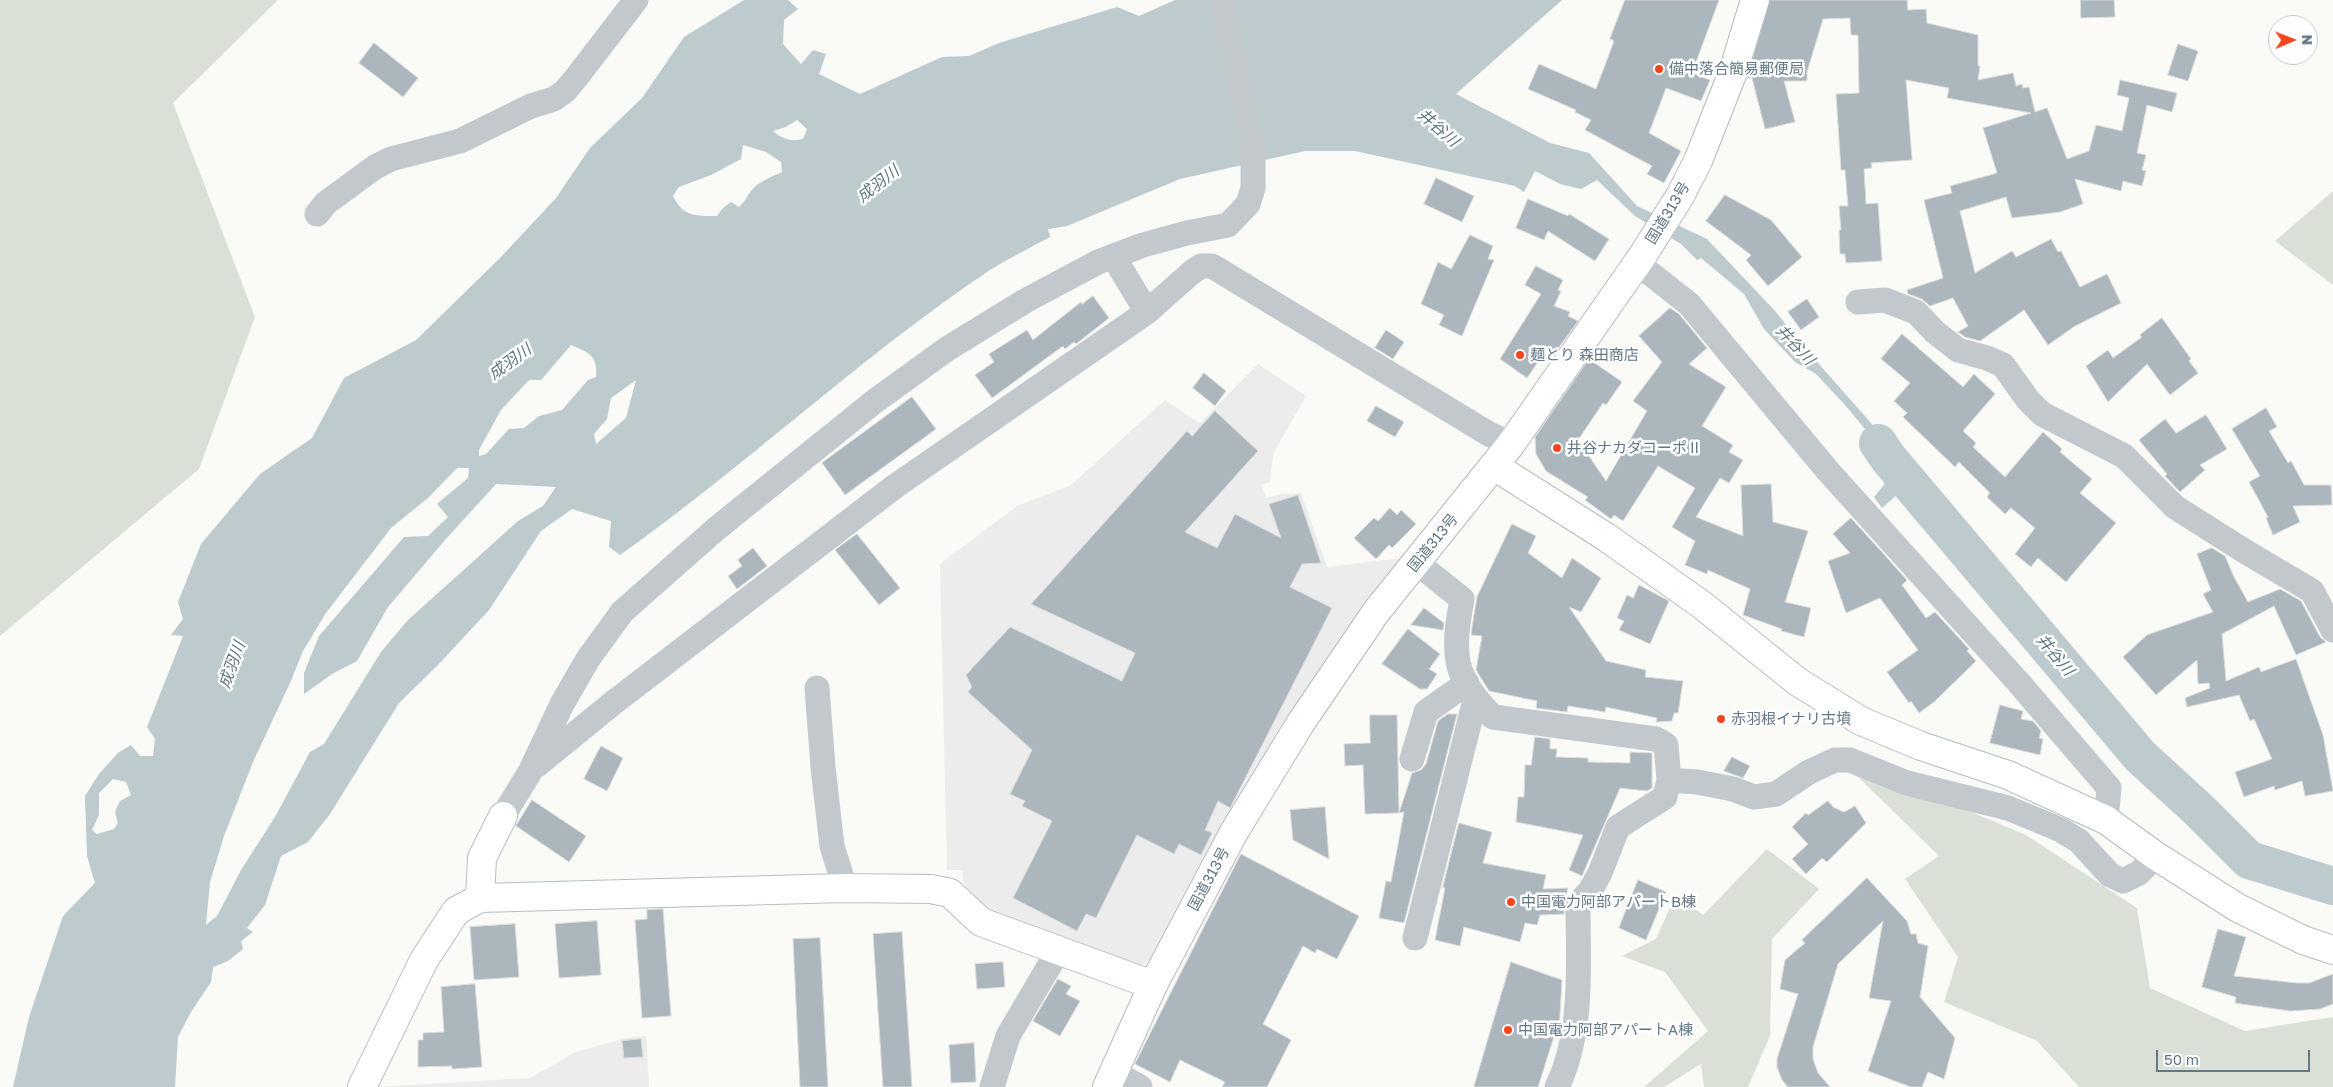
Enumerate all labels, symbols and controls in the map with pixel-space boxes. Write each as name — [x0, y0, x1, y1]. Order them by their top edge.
north arrow — [2268, 15, 2318, 65]
text: N — [2299, 34, 2316, 45]
place label: 備中落合簡易郵便局 — [1669, 60, 1804, 78]
marker: 備中落合簡易郵便局 — [1653, 63, 1665, 75]
water label: 井谷川 — [1414, 105, 1462, 151]
water label: 成羽川 — [853, 162, 903, 206]
street label: 国道313号 — [1642, 178, 1694, 248]
water label: 井谷川 — [1772, 321, 1818, 369]
water label: 成羽川 — [485, 340, 535, 384]
place label: 麺とり 森田商店 — [1530, 346, 1639, 364]
marker: 麺とり 森田商店 — [1514, 349, 1526, 361]
place label: 井谷ナカダコーポⅡ — [1567, 439, 1702, 457]
marker: 井谷ナカダコーポⅡ — [1551, 442, 1563, 454]
street label: 国道313号 — [1404, 510, 1462, 576]
water label: 井谷川 — [2032, 630, 2078, 680]
water label: 成羽川 — [215, 639, 249, 691]
place label: 赤羽根イナリ古墳 — [1731, 710, 1851, 728]
marker: 赤羽根イナリ古墳 — [1715, 713, 1727, 725]
street label: 国道313号 — [1185, 844, 1233, 914]
place label: 中国電力阿部アパートB棟 — [1521, 893, 1696, 911]
marker: 中国電力阿部アパートB棟 — [1505, 896, 1517, 908]
place label: 中国電力阿部アパートA棟 — [1518, 1021, 1693, 1039]
marker: 中国電力阿部アパートA棟 — [1502, 1024, 1514, 1036]
scale bar — [2158, 1040, 2312, 1072]
text: 50 m — [2164, 1050, 2199, 1068]

